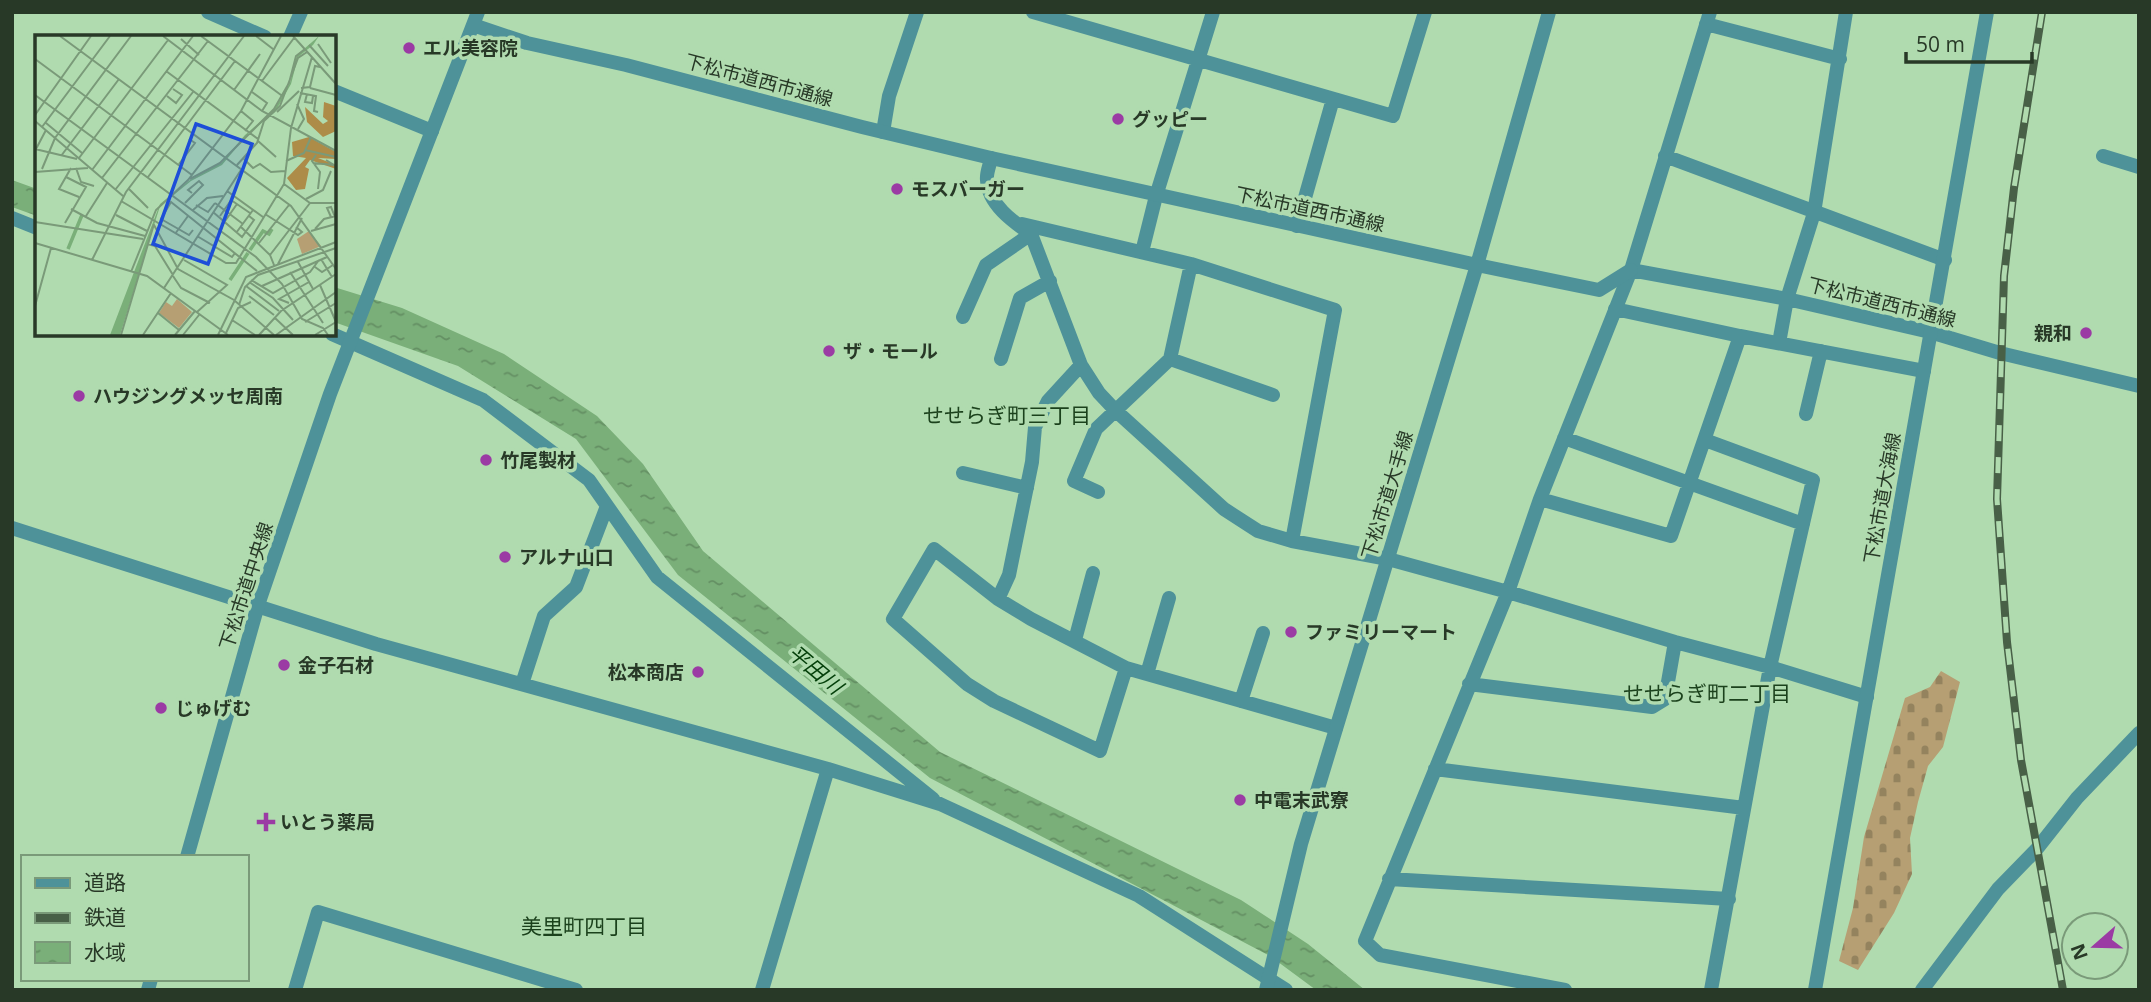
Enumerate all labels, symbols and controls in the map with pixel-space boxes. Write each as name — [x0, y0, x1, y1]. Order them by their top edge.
scale bar — [1906, 21, 2032, 65]
text: 50 m — [1916, 30, 1965, 58]
inset map — [35, 35, 336, 336]
place label: エル美容院 — [423, 35, 518, 61]
marker: エル美容院 — [401, 40, 417, 56]
street label: 下松市道西市通線 — [682, 48, 836, 112]
place label: グッピー — [1132, 106, 1208, 132]
marker: グッピー — [1110, 111, 1126, 127]
place label: モスバーガー — [911, 176, 1025, 202]
street label: 下松市道西市通線 — [1233, 180, 1387, 238]
marker: モスバーガー — [889, 181, 905, 197]
street label: 下松市道西市通線 — [1805, 271, 1959, 333]
place label: 親和 — [2034, 320, 2072, 346]
marker: 親和 — [2078, 325, 2094, 341]
place label: ザ・モール — [843, 338, 938, 364]
marker: ザ・モール — [821, 343, 837, 359]
place label: ハウジングメッセ周南 — [93, 383, 283, 409]
marker: ハウジングメッセ周南 — [71, 388, 87, 404]
district label: せせらぎ町三丁目 — [923, 401, 1091, 429]
street label: 下松市道大手線 — [1355, 428, 1419, 562]
street label: 下松市道大海線 — [1858, 430, 1906, 566]
place label: 竹尾製材 — [500, 447, 576, 473]
marker: 竹尾製材 — [478, 452, 494, 468]
street label: 下松市道中央線 — [213, 519, 279, 653]
place label: アルナ山口 — [519, 544, 614, 570]
marker: アルナ山口 — [497, 549, 513, 565]
place label: ファミリーマート — [1305, 619, 1457, 645]
marker: ファミリーマート — [1283, 624, 1299, 640]
water label: 平田川 — [783, 638, 850, 701]
place label: 金子石材 — [298, 652, 374, 678]
marker: 金子石材 — [276, 657, 292, 673]
place label: 松本商店 — [608, 659, 684, 685]
marker: 松本商店 — [690, 664, 706, 680]
district label: せせらぎ町二丁目 — [1623, 679, 1791, 707]
place label: じゅげむ — [175, 695, 251, 721]
marker: じゅげむ — [153, 700, 169, 716]
place label: 中電末武寮 — [1254, 787, 1349, 813]
marker: 中電末武寮 — [1232, 792, 1248, 808]
place label: いとう薬局 — [280, 809, 375, 835]
marker: いとう薬局 — [258, 814, 274, 830]
legend — [21, 855, 248, 981]
text: 道路 — [84, 868, 126, 896]
text: 鉄道 — [84, 903, 126, 931]
north arrow — [2060, 911, 2130, 981]
district label: 美里町四丁目 — [521, 912, 647, 940]
text: 水域 — [84, 938, 126, 966]
text: N — [2064, 940, 2094, 964]

